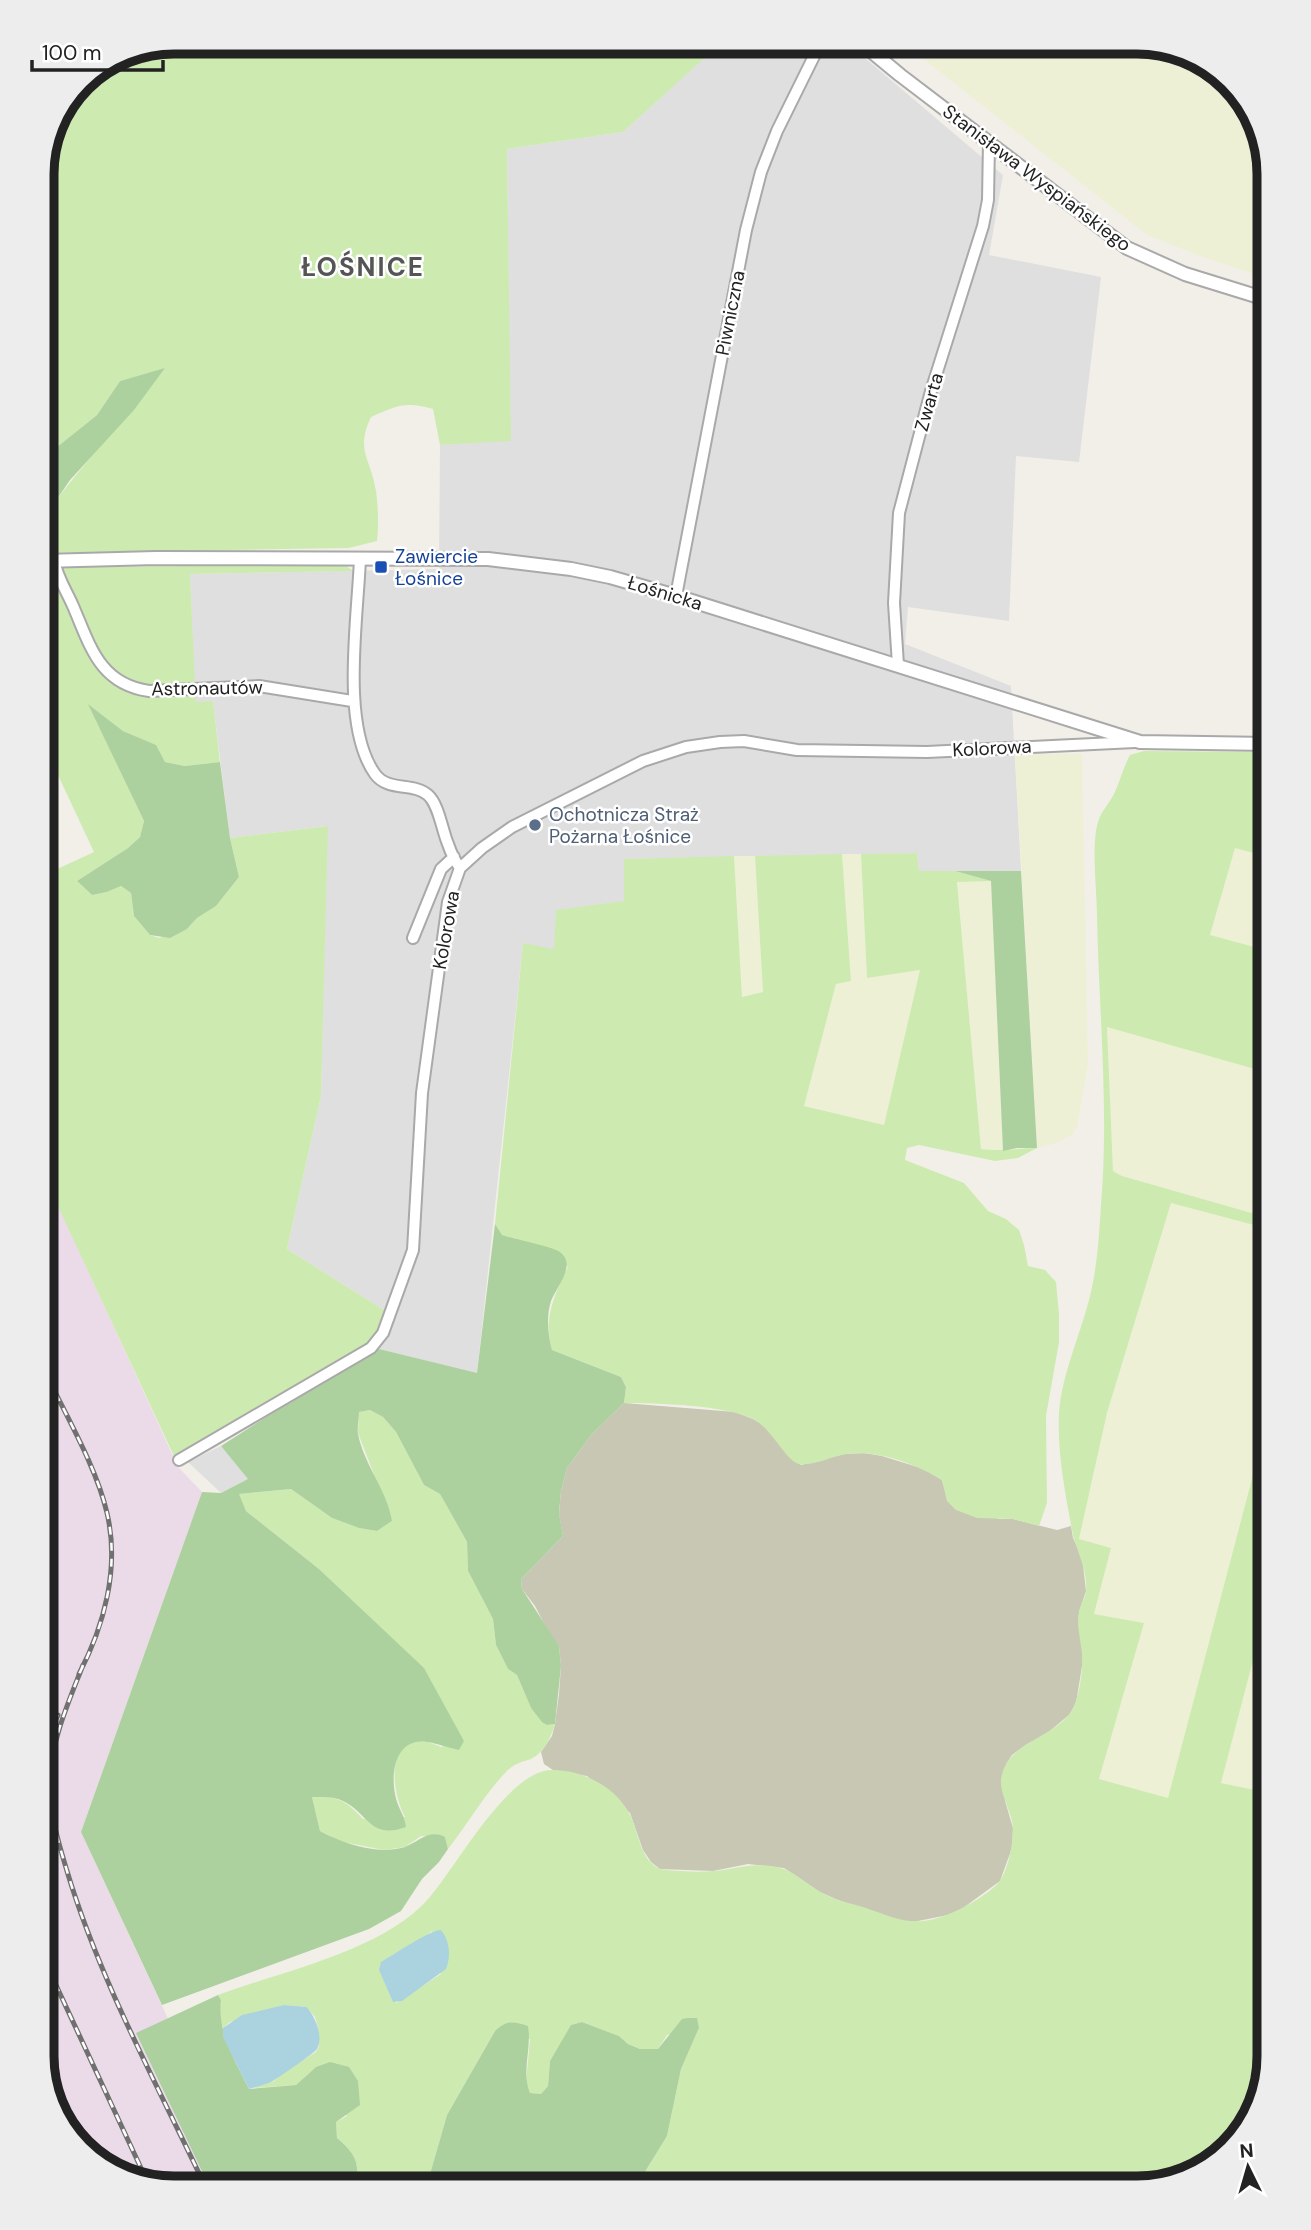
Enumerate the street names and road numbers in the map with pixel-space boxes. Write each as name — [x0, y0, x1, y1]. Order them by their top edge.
street label: Stanisława Wyspiańskiego — [938, 99, 1136, 257]
street label: Piwniczna — [709, 268, 751, 358]
street label: Zwarta — [909, 370, 949, 434]
street label: Łośnicka — [624, 570, 706, 616]
street label: Astronautów — [151, 675, 264, 701]
street label: Kolorowa — [952, 733, 1032, 763]
street label: Kolorowa — [427, 889, 465, 971]

